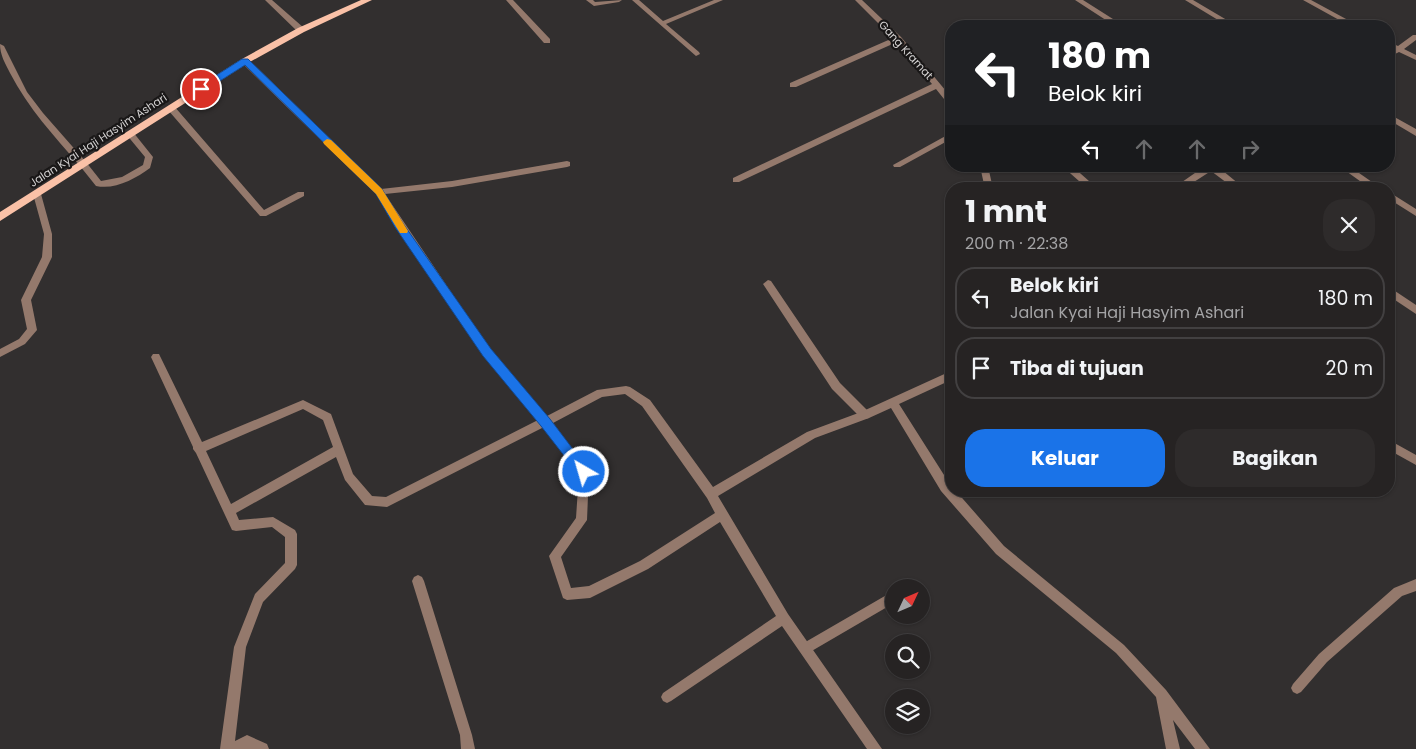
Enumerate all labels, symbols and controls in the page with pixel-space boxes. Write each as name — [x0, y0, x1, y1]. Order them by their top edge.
street label: Gang Kramat — [875, 17, 937, 83]
text: 180 m — [1048, 31, 1151, 80]
icon: left — [965, 40, 1030, 105]
pin — [180, 68, 222, 110]
icon: arrive — [187, 75, 215, 103]
text: Belok kiri — [1048, 78, 1142, 109]
street label: Jalan Kyai Haji Hasyim Ashari — [26, 89, 170, 191]
icon: left — [1077, 135, 1105, 163]
icon: ahead — [1130, 135, 1158, 163]
icon: ahead — [1183, 135, 1211, 163]
icon: right — [1236, 135, 1264, 163]
text: 1 mnt — [965, 190, 1047, 233]
button: close — [1323, 199, 1375, 251]
text: 200 m · 22:38 — [965, 232, 1068, 255]
text: Belok kiri — [1010, 272, 1099, 299]
icon: left — [967, 284, 995, 312]
text: 180 m — [1318, 285, 1373, 312]
text: Jalan Kyai Haji Hasyim Ashari — [1010, 301, 1244, 324]
icon: arrive — [967, 354, 995, 382]
text: Tiba di tujuan — [1010, 355, 1144, 382]
text: 20 m — [1325, 355, 1373, 382]
button: Keluar — [965, 429, 1165, 487]
button: Bagikan — [1175, 429, 1375, 487]
position arrow — [557, 445, 609, 497]
north arrow — [885, 579, 930, 624]
map controls — [885, 579, 930, 734]
button: search — [885, 634, 930, 679]
button: layers — [885, 689, 930, 734]

